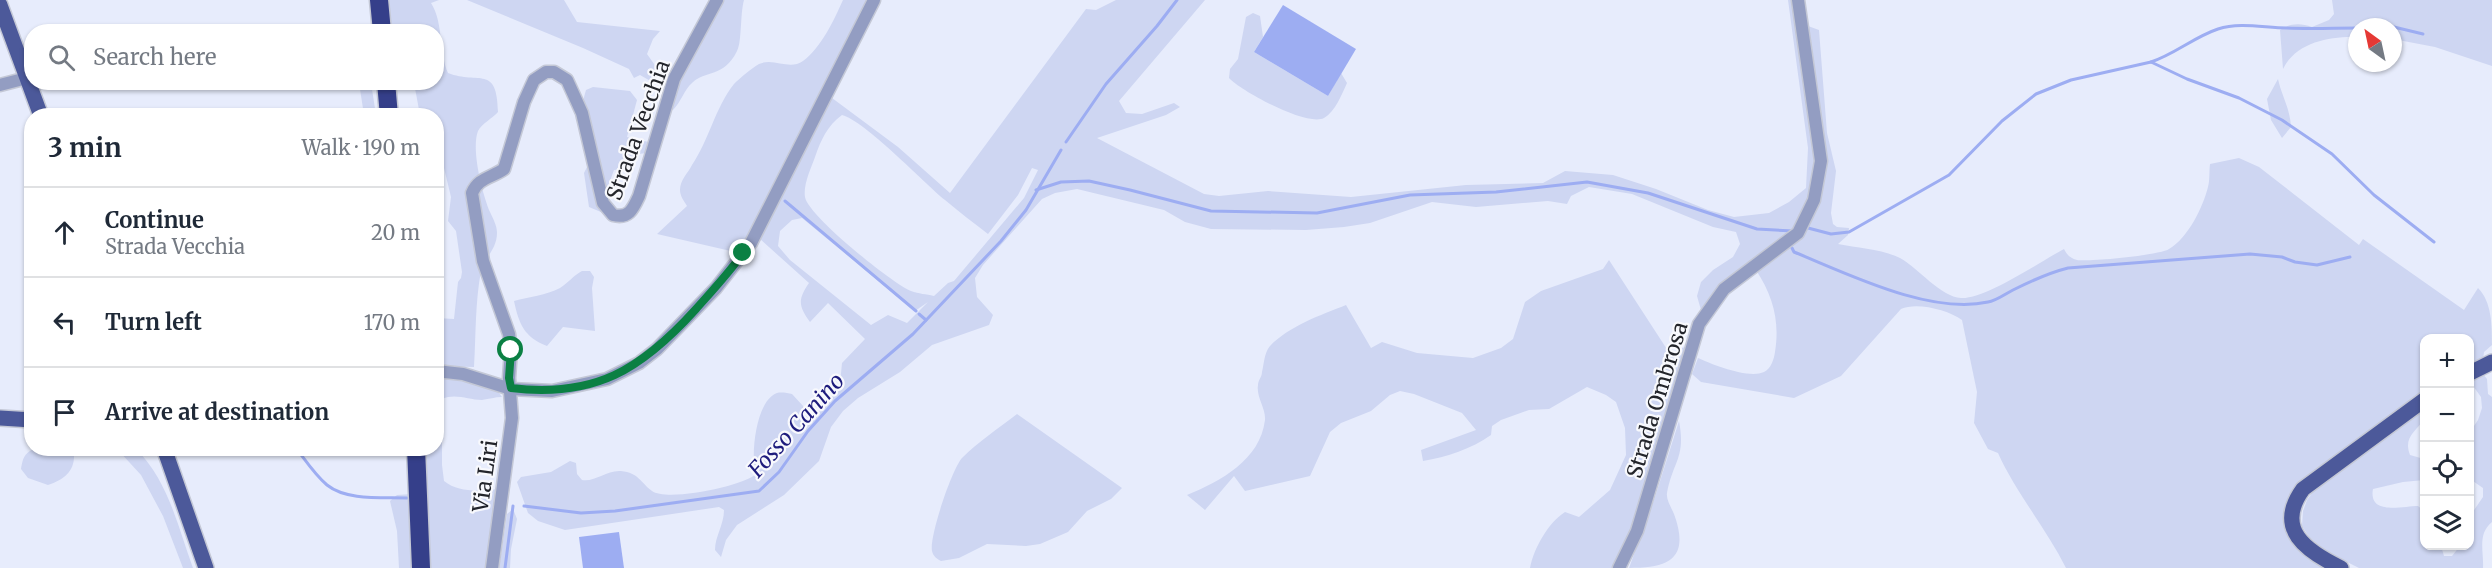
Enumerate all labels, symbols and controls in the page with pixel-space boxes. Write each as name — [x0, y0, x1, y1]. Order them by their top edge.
north arrow — [2348, 18, 2402, 72]
search box — [24, 24, 444, 90]
icon: search — [45, 41, 78, 74]
text: Search here — [93, 43, 216, 71]
street label: Strada Vecchia — [600, 56, 676, 204]
text: 3 min — [48, 131, 122, 164]
text: Walk · 190 m — [302, 135, 420, 160]
text: Continue — [105, 206, 204, 234]
icon: ahead — [48, 216, 81, 249]
text: 20 m — [371, 220, 420, 245]
text: Strada Vecchia — [105, 234, 245, 259]
route end — [729, 239, 755, 265]
icon: left — [48, 306, 81, 339]
text: Turn left — [105, 308, 202, 336]
text: 170 m — [364, 310, 420, 335]
street label: Strada Ombrosa — [1620, 319, 1694, 481]
map controls — [2420, 334, 2474, 550]
button: + — [2420, 334, 2474, 388]
route start — [497, 336, 523, 362]
water label: Fosso Canino — [741, 367, 850, 484]
button: − — [2420, 388, 2474, 442]
icon: arrive — [48, 396, 81, 429]
text: Arrive at destination — [105, 398, 329, 426]
street label: Via Liri — [466, 438, 503, 515]
button: locate — [2420, 442, 2474, 496]
button: layers — [2420, 496, 2474, 550]

